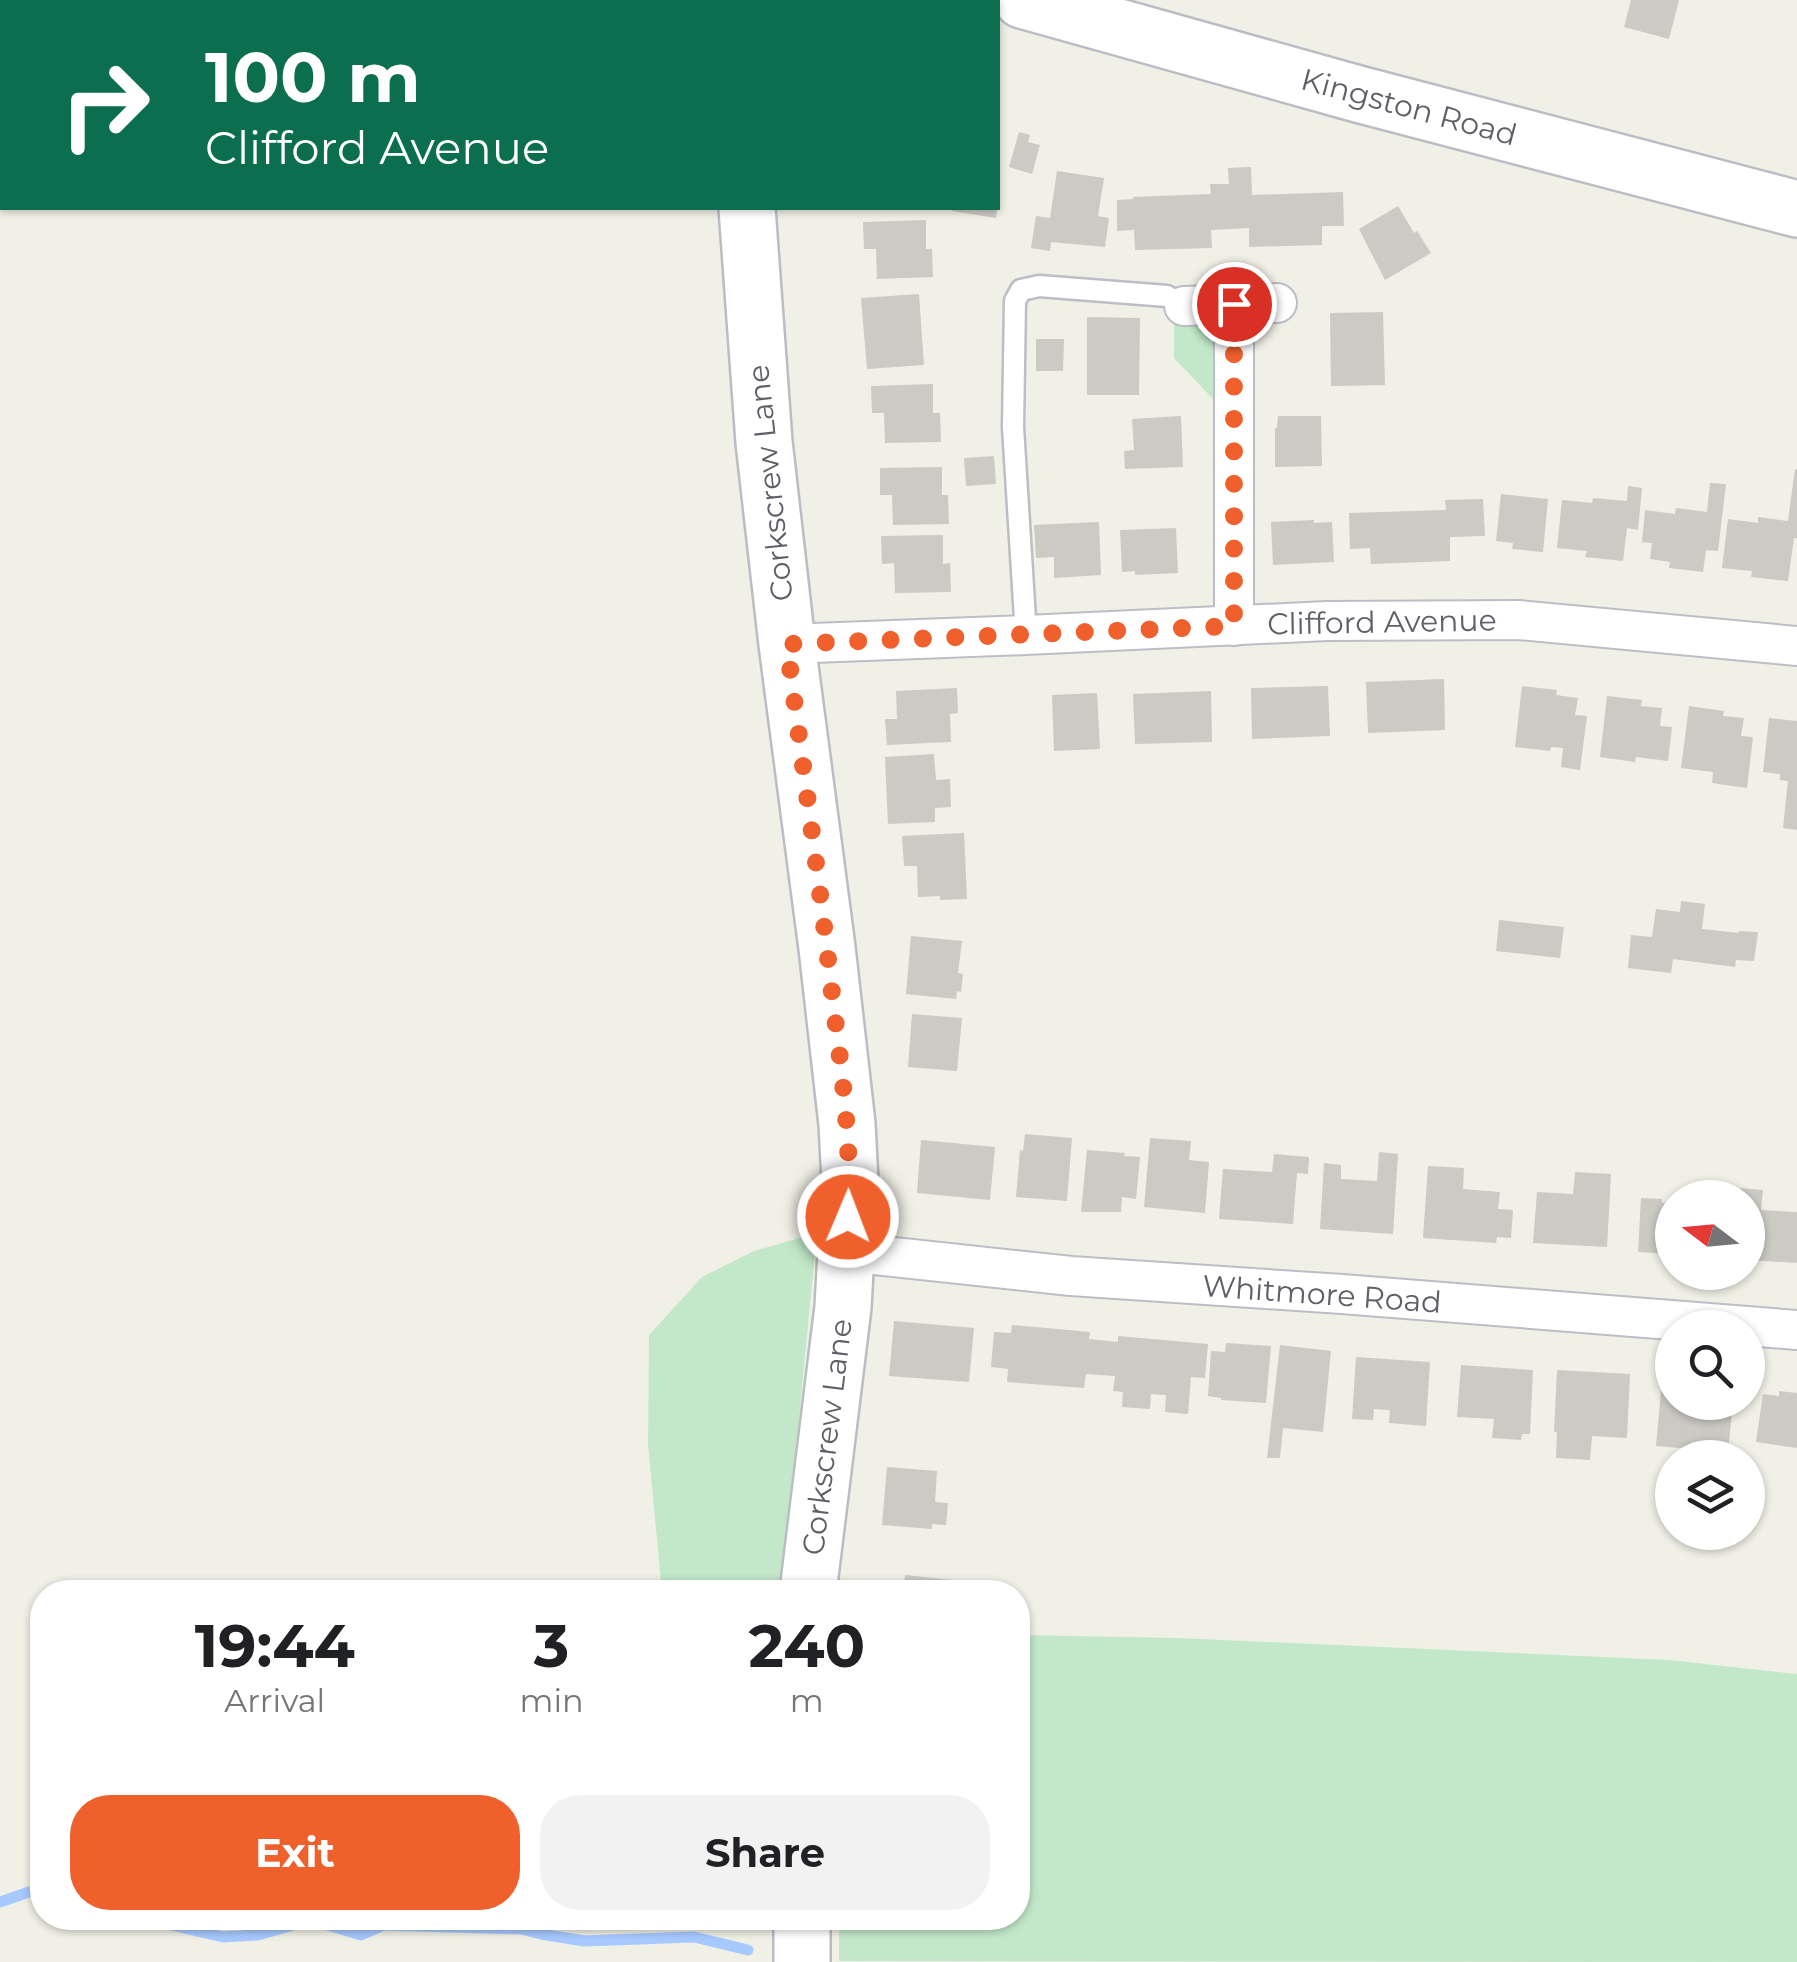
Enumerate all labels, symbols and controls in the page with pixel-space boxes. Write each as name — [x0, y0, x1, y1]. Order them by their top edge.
text: 100 m — [205, 34, 421, 120]
icon: right — [40, 40, 170, 170]
street label: Kingston Road — [1297, 60, 1521, 154]
text: Clifford Avenue — [205, 120, 549, 175]
pin — [1192, 262, 1277, 347]
icon: arrive — [1207, 277, 1262, 332]
street label: Corkscrew Lane — [739, 363, 801, 603]
street label: Clifford Avenue — [1267, 602, 1497, 642]
position arrow — [796, 1165, 900, 1269]
north arrow — [1655, 1180, 1765, 1290]
map controls — [1655, 1180, 1765, 1550]
street label: Whitmore Road — [1201, 1267, 1443, 1321]
button: search — [1655, 1310, 1765, 1420]
street label: Corkscrew Lane — [794, 1317, 860, 1557]
button: layers — [1655, 1440, 1765, 1550]
text: 19:44 — [195, 1609, 355, 1682]
text: 3 — [534, 1609, 569, 1682]
text: 240 — [748, 1609, 865, 1682]
text: Arrival — [224, 1681, 325, 1720]
text: min — [520, 1681, 584, 1720]
text: m — [790, 1681, 824, 1720]
button: Exit — [70, 1795, 520, 1910]
button: Share — [540, 1795, 990, 1910]

